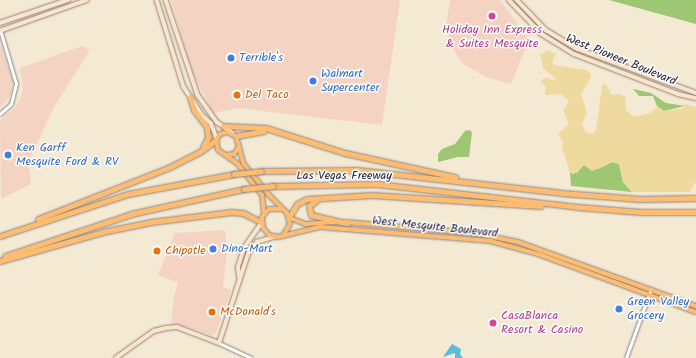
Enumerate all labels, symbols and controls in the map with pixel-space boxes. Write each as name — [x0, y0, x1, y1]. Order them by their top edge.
marker: Holiday Inn Express & Suites Mesquite — [487, 11, 497, 21]
place label: Holiday Inn Express & Suites Mesquite — [442, 23, 542, 51]
street label: West Pioneer Boulevard — [564, 31, 678, 89]
place label: Terrible's — [239, 51, 283, 65]
marker: Terrible's — [226, 53, 236, 63]
place label: Walmart Supercenter — [321, 67, 379, 95]
marker: Walmart Supercenter — [308, 76, 318, 86]
place label: Del Taco — [245, 88, 289, 102]
marker: Del Taco — [232, 90, 242, 100]
place label: Ken Garff Mesquite Ford & RV — [16, 141, 118, 169]
marker: Ken Garff Mesquite Ford & RV — [3, 150, 13, 160]
street label: Las Vegas Freeway — [296, 169, 392, 183]
street label: West Mesquite Boulevard — [371, 213, 499, 241]
place label: Dino-Mart — [221, 242, 273, 256]
place label: Chipotle — [165, 244, 206, 258]
marker: Dino-Mart — [208, 244, 218, 254]
marker: Chipotle — [152, 246, 162, 256]
place label: Green Valley Grocery — [627, 295, 689, 323]
marker: Green Valley Grocery — [614, 304, 624, 314]
place label: McDonald's — [220, 305, 276, 319]
marker: McDonald's — [207, 307, 217, 317]
place label: CasaBlanca Resort & Casino — [501, 309, 583, 337]
marker: CasaBlanca Resort & Casino — [488, 318, 498, 328]

